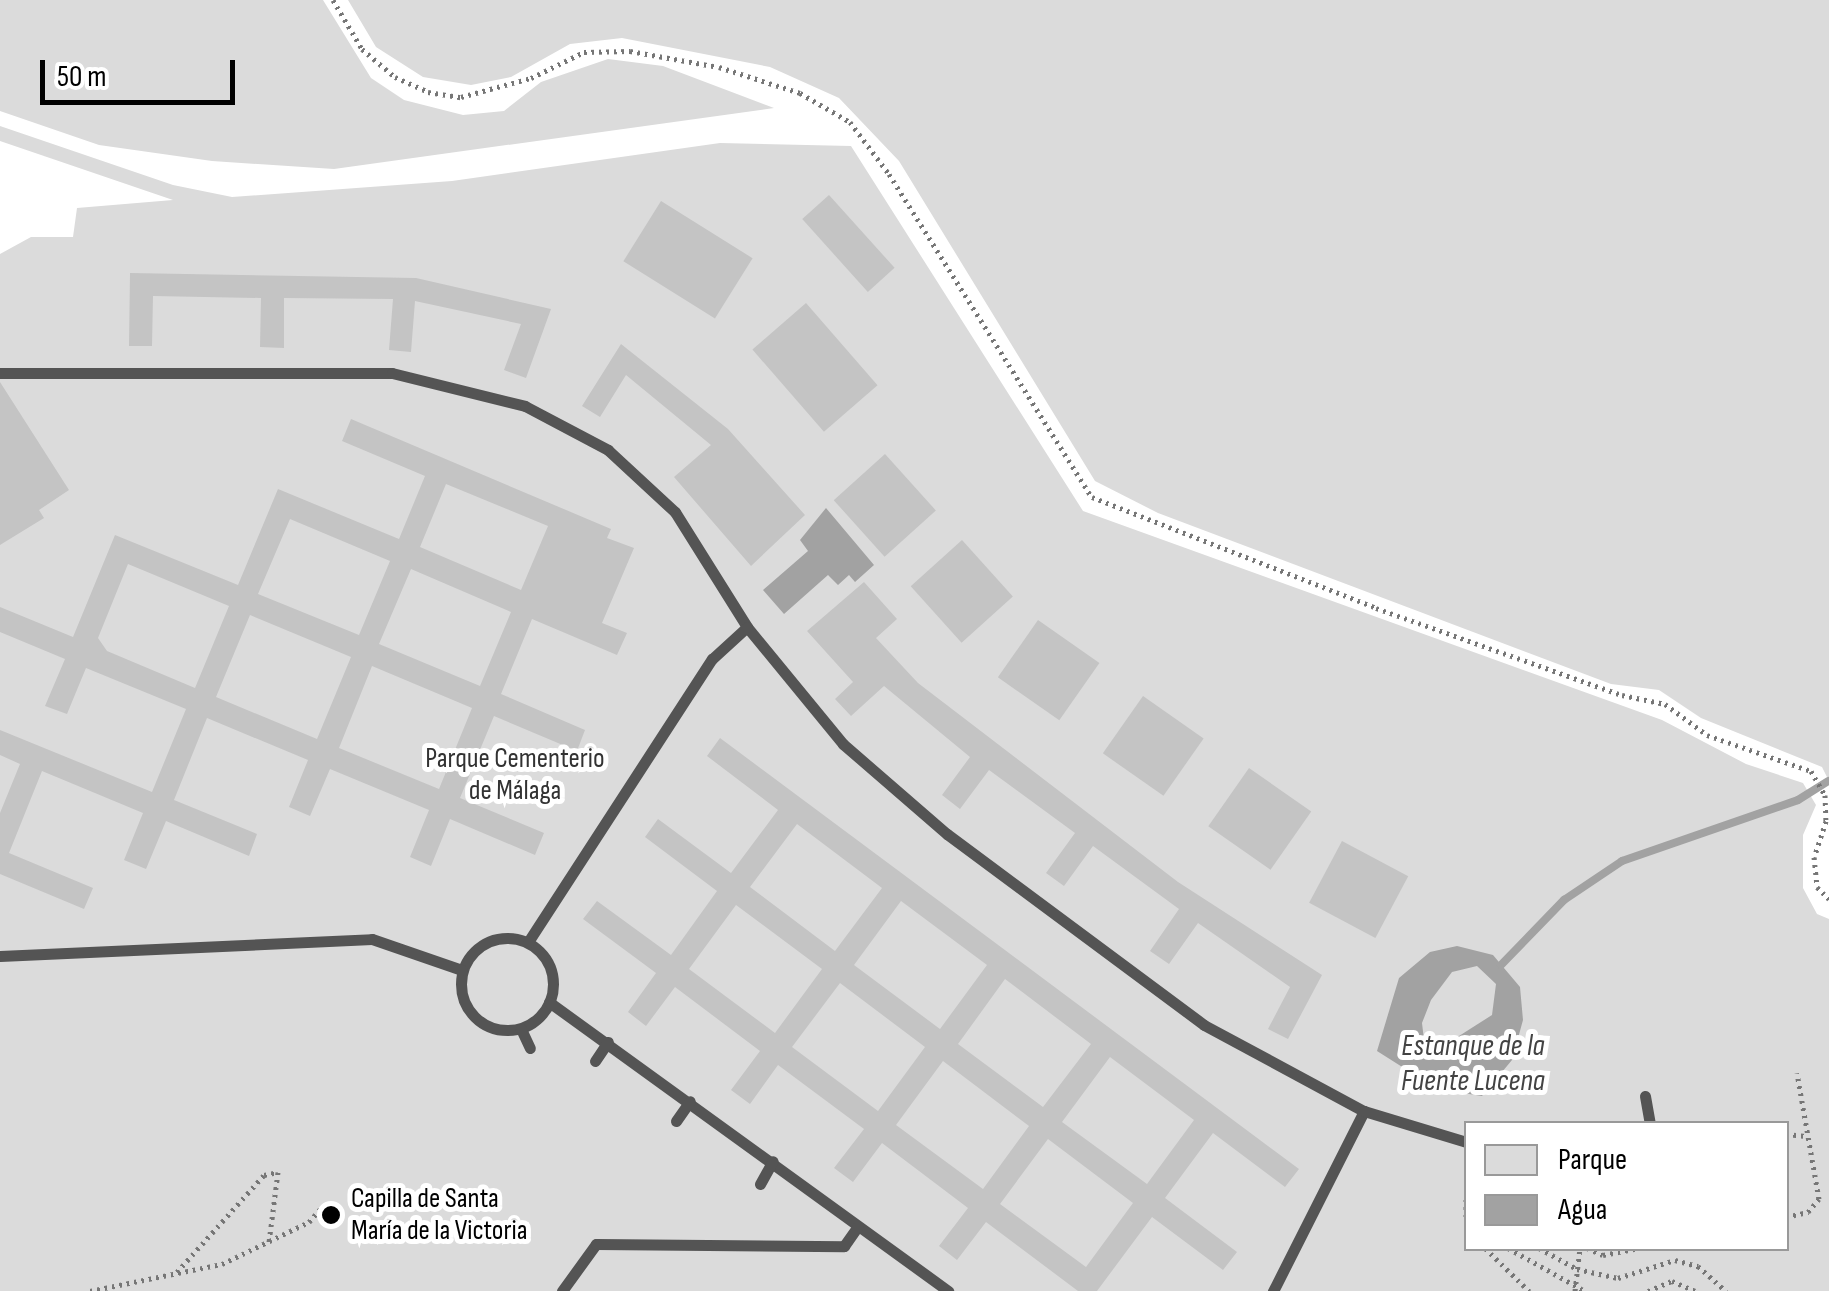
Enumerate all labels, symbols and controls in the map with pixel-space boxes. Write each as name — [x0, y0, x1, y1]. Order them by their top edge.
scale bar — [45, 40, 240, 102]
text: 50 m — [57, 59, 106, 95]
park label: Parque Cementerio de Málaga — [425, 742, 605, 808]
water label: Estanque de la Fuente Lucena — [1401, 1028, 1545, 1098]
legend — [1464, 1121, 1789, 1251]
text: Parque — [1558, 1142, 1627, 1178]
place label: Capilla de Santa María de la Victoria — [351, 1182, 528, 1248]
text: Agua — [1558, 1192, 1607, 1228]
marker: Capilla de Santa María de la Victoria — [320, 1204, 342, 1226]

